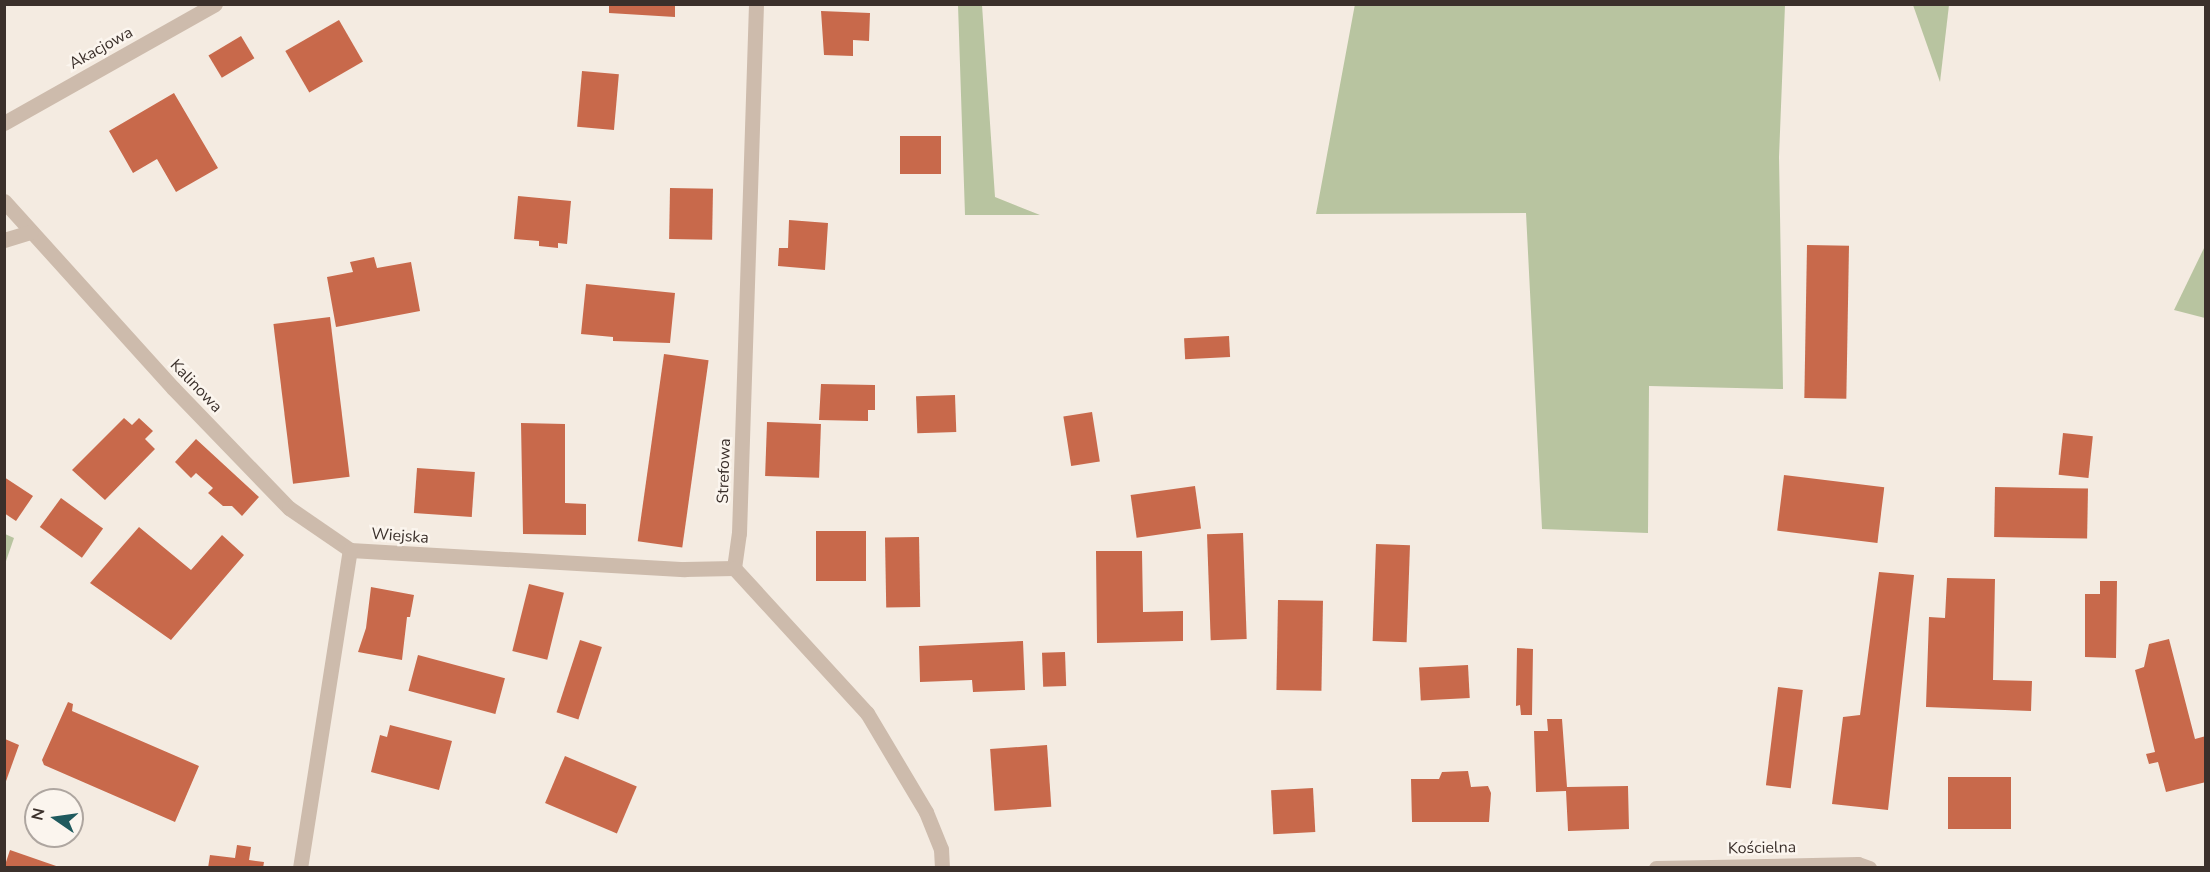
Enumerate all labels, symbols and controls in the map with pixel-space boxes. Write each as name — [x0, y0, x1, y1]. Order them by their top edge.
street label: Akacjowa — [66, 23, 136, 73]
street label: Kalinowa — [166, 355, 226, 417]
street label: Strefowa — [713, 438, 735, 504]
street label: Wiejska — [371, 524, 429, 548]
north arrow — [24, 788, 84, 848]
text: N — [26, 806, 50, 823]
street label: Kościelna — [1728, 838, 1796, 858]

